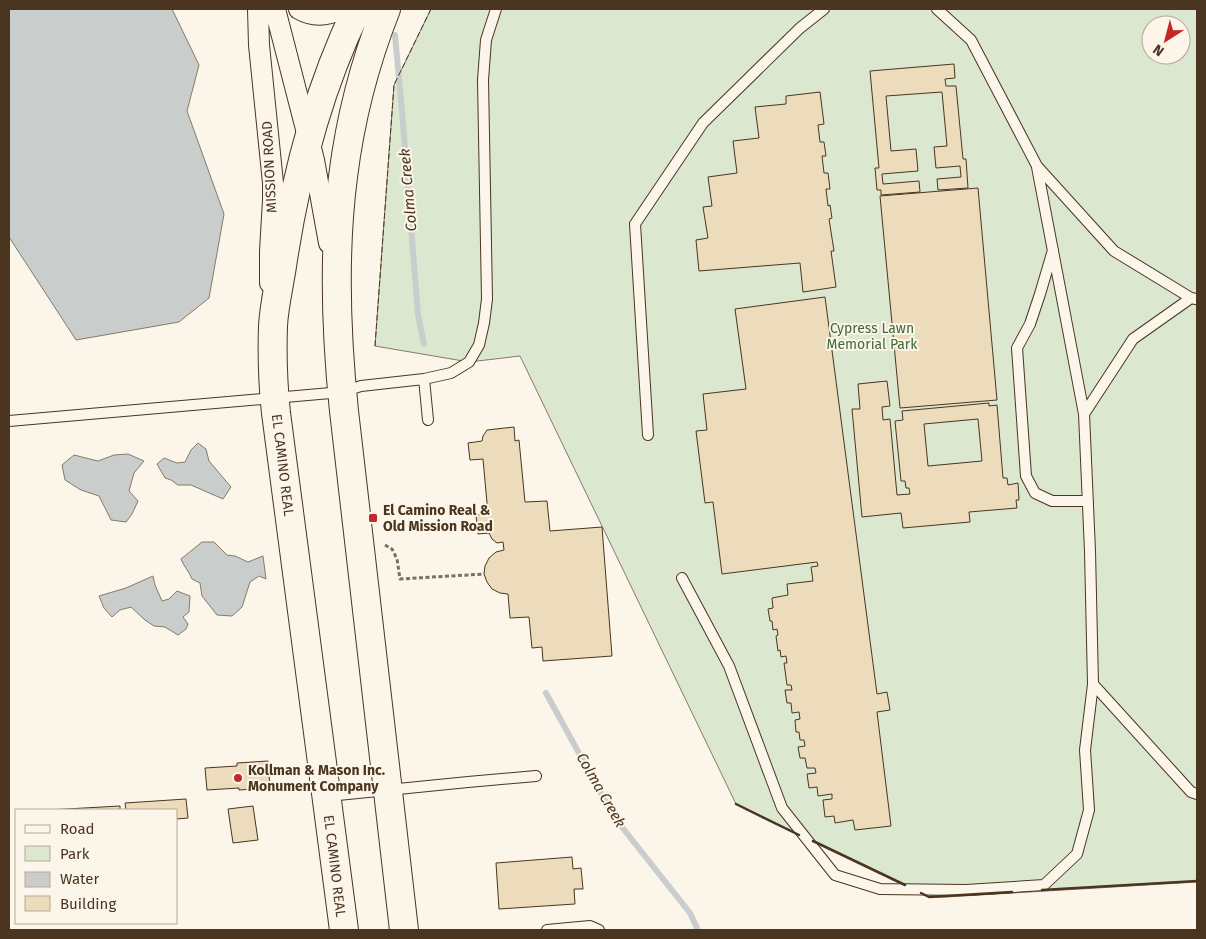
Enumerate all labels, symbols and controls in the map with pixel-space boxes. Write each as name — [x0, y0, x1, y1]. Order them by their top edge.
north arrow — [1141, 15, 1191, 65]
text: N — [1150, 41, 1167, 60]
street label: MISSION ROAD — [259, 121, 280, 213]
water label: Colma Creek — [395, 148, 421, 232]
park label: Cypress Lawn Memorial Park — [827, 320, 918, 353]
street label: EL CAMINO REAL — [268, 413, 297, 517]
place label: El Camino Real & Old Mission Road — [383, 502, 493, 535]
marker: El Camino Real & Old Mission Road — [367, 512, 379, 524]
water label: Colma Creek — [572, 749, 630, 831]
place label: Kollman & Mason Inc. Monument Company — [248, 762, 385, 795]
marker: Kollman & Mason Inc. Monument Company — [232, 772, 244, 784]
legend — [15, 809, 178, 924]
street label: EL CAMINO REAL — [320, 814, 349, 918]
text: Road — [60, 820, 95, 838]
text: Park — [60, 845, 90, 863]
text: Water — [60, 870, 99, 888]
text: Building — [60, 895, 116, 913]

